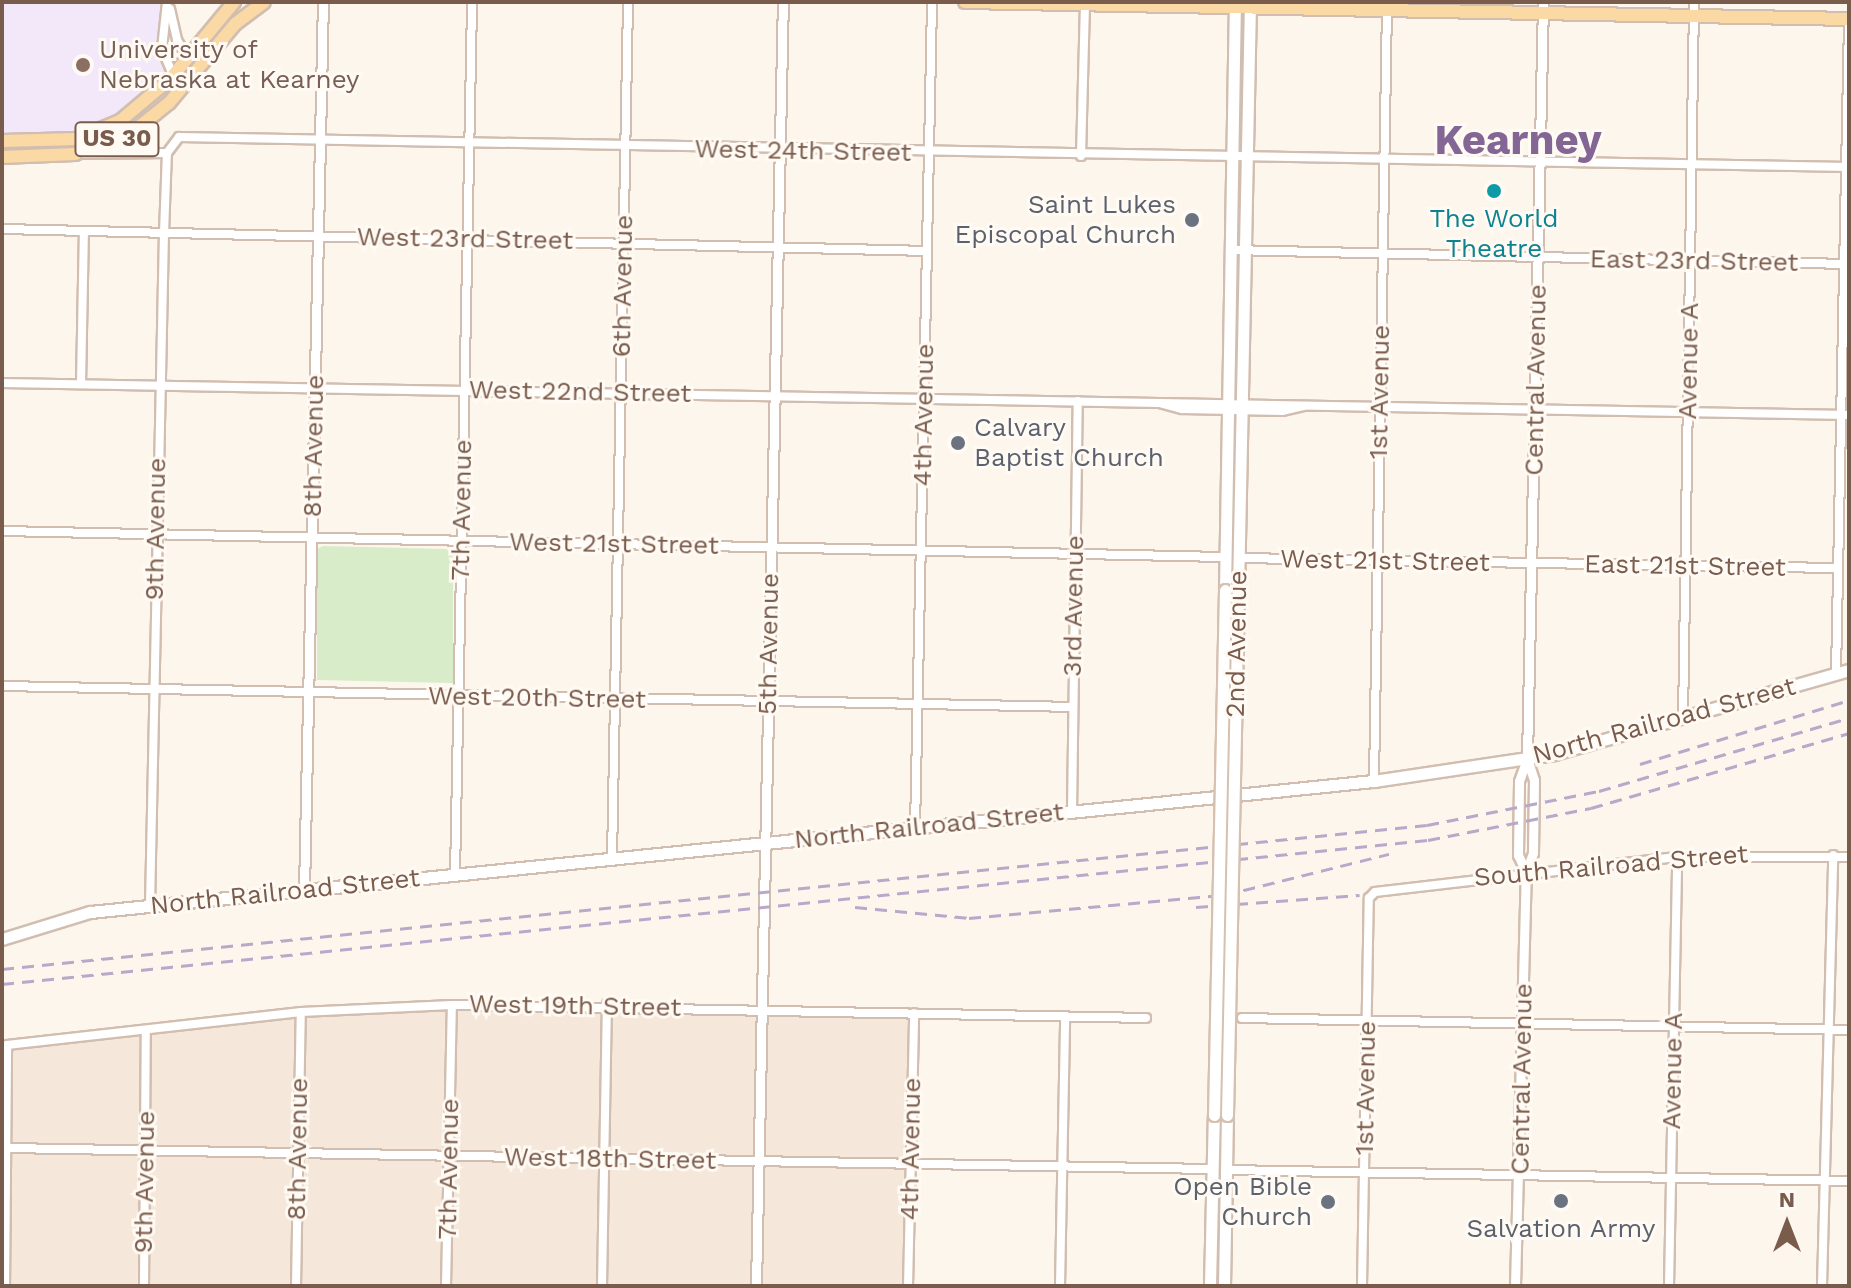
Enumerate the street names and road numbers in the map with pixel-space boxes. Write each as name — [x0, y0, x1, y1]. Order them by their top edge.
road number: US 30 — [73, 119, 161, 159]
street label: West 24th Street — [694, 134, 912, 168]
street label: 6th Avenue — [606, 214, 640, 358]
street label: West 23rd Street — [356, 222, 574, 256]
street label: East 23rd Street — [1589, 244, 1799, 278]
street label: Central Avenue — [1519, 283, 1553, 477]
street label: Avenue A — [1672, 302, 1706, 420]
street label: 1st Avenue — [1363, 324, 1397, 460]
street label: 4th Avenue — [907, 343, 941, 487]
street label: 8th Avenue — [297, 374, 331, 518]
street label: West 22nd Street — [469, 374, 691, 410]
street label: 7th Avenue — [445, 439, 479, 581]
street label: 9th Avenue — [139, 457, 173, 601]
street label: West 21st Street — [509, 527, 719, 561]
street label: 3rd Avenue — [1057, 534, 1091, 678]
street label: West 21st Street — [1280, 544, 1490, 578]
street label: East 21st Street — [1584, 549, 1786, 583]
street label: 2nd Avenue — [1220, 570, 1254, 718]
street label: 5th Avenue — [752, 572, 786, 716]
street label: North Railroad Street — [1529, 671, 1799, 771]
street label: West 20th Street — [428, 680, 646, 716]
street label: North Railroad Street — [793, 796, 1065, 856]
street label: South Railroad Street — [1473, 838, 1749, 894]
street label: North Railroad Street — [149, 862, 421, 922]
street label: Central Avenue — [1505, 982, 1539, 1176]
street label: West 19th Street — [468, 989, 682, 1023]
street label: Avenue A — [1656, 1012, 1690, 1130]
street label: 1st Avenue — [1349, 1020, 1383, 1156]
street label: 8th Avenue — [281, 1077, 315, 1221]
street label: 4th Avenue — [894, 1077, 928, 1221]
street label: 7th Avenue — [432, 1098, 466, 1240]
street label: 9th Avenue — [128, 1110, 162, 1254]
street label: West 18th Street — [503, 1142, 717, 1176]

